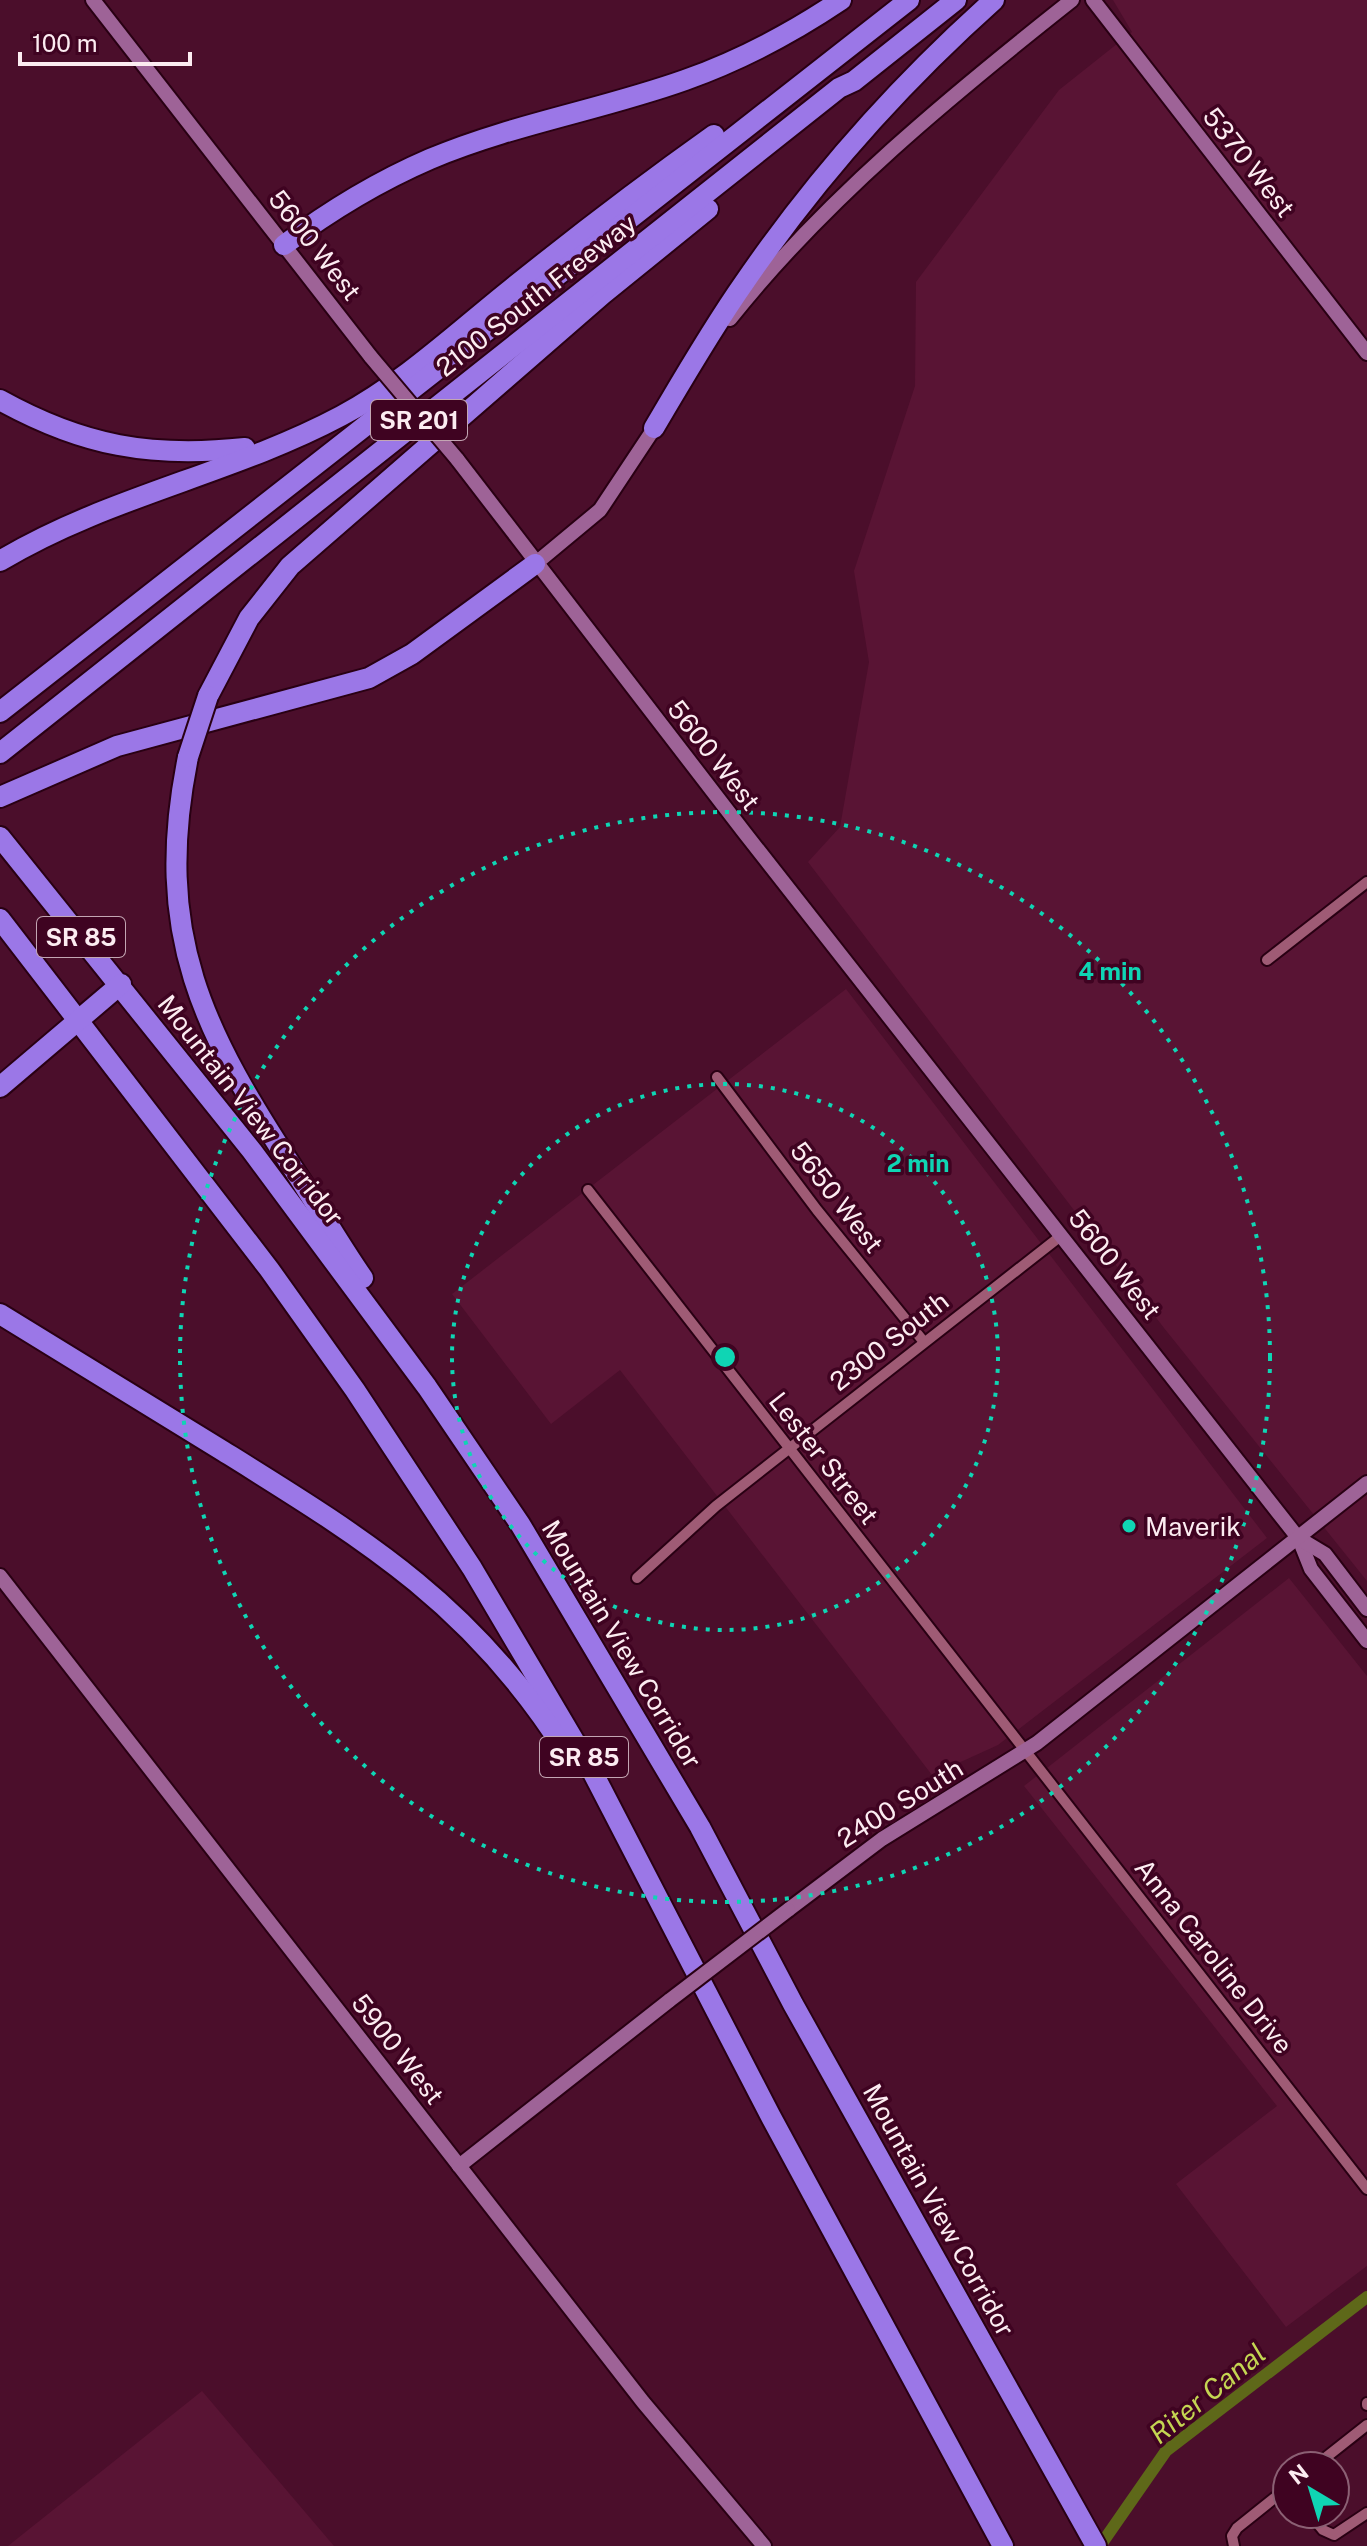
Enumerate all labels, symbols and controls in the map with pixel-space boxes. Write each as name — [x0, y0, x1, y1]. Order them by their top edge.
scale bar — [20, 16, 190, 66]
text: 100 m — [32, 29, 98, 57]
street label: 5370 West — [1197, 101, 1301, 223]
street label: 5600 West — [262, 184, 368, 306]
street label: 2100 South Freeway — [430, 207, 642, 383]
road number: SR 201 — [371, 400, 467, 440]
street label: 5600 West — [661, 694, 767, 816]
road number: SR 85 — [37, 917, 125, 957]
text: 4 min — [1078, 957, 1142, 985]
street label: Mountain View Corridor — [151, 989, 351, 1231]
street label: 5650 West — [784, 1135, 890, 1259]
text: 2 min — [887, 1149, 949, 1177]
street label: 5600 West — [1062, 1203, 1168, 1325]
street label: 2300 South — [824, 1285, 954, 1397]
centre of rings — [711, 1343, 739, 1371]
street label: Lester Street — [763, 1386, 885, 1530]
place label: Maverik — [1145, 1511, 1241, 1542]
street label: Mountain View Corridor — [536, 1514, 708, 1774]
marker: Maverik — [1120, 1517, 1138, 1535]
road number: SR 85 — [540, 1737, 628, 1777]
street label: 2400 South — [832, 1752, 968, 1854]
street label: Anna Caroline Drive — [1128, 1853, 1300, 2059]
street label: 5900 West — [345, 1988, 451, 2110]
street label: Mountain View Corridor — [857, 2078, 1021, 2342]
water label: Riter Canal — [1142, 2336, 1272, 2450]
north arrow — [1271, 2450, 1351, 2530]
text: N — [1284, 2459, 1313, 2490]

